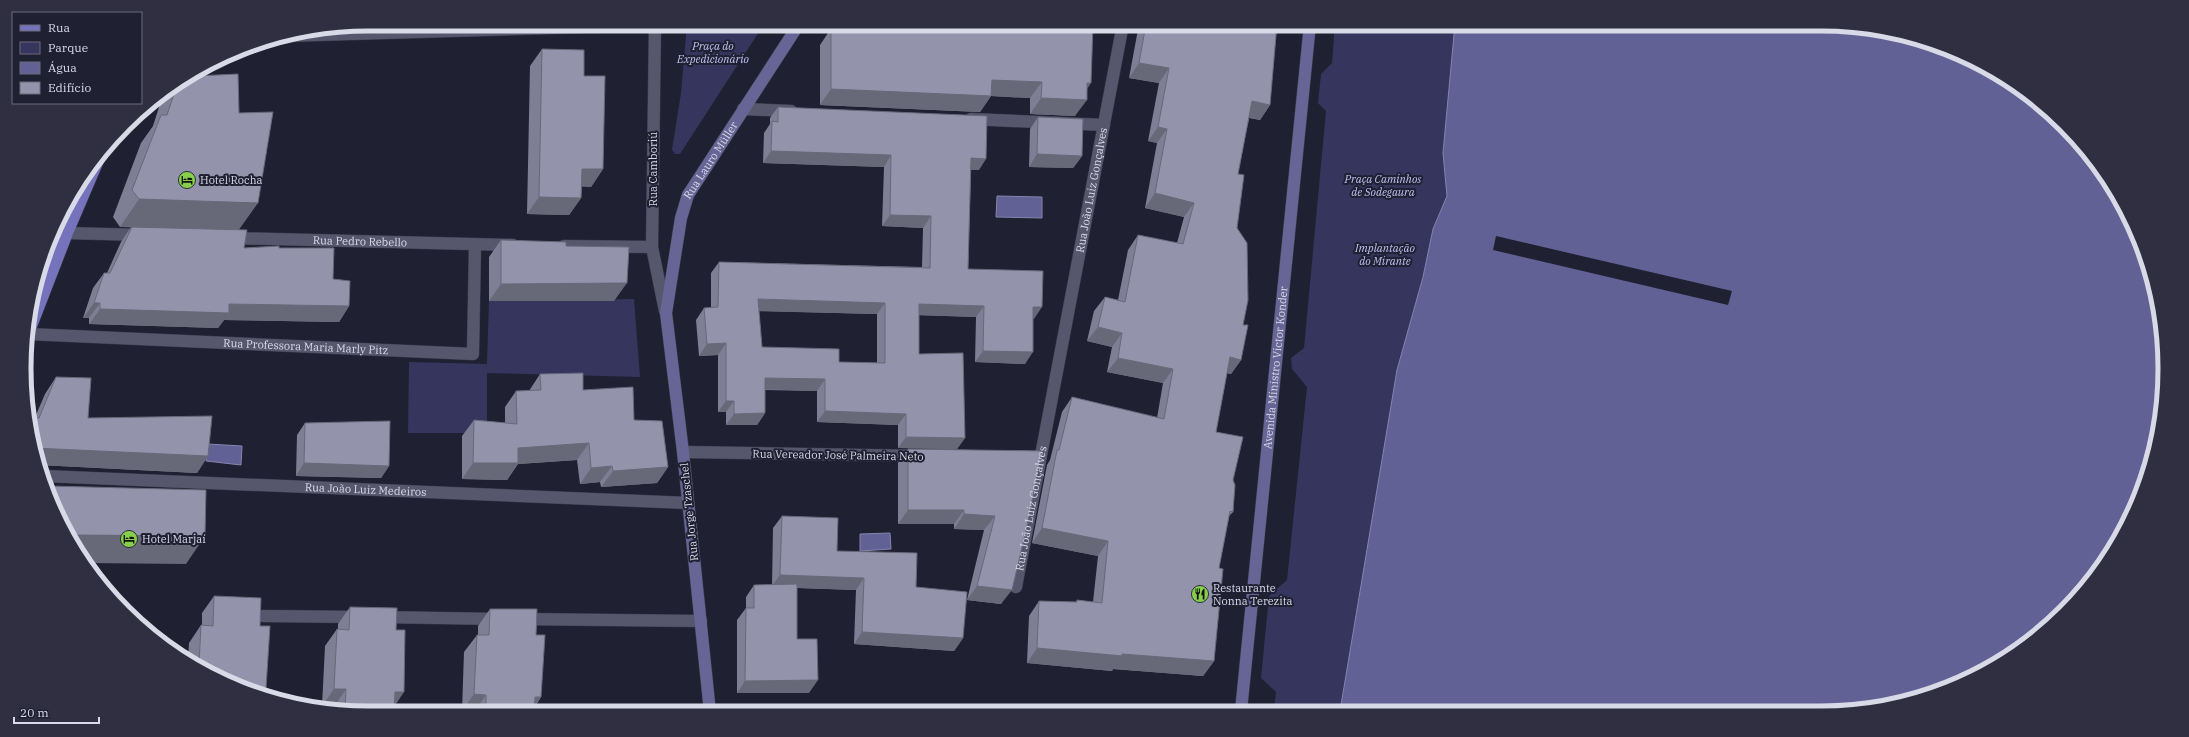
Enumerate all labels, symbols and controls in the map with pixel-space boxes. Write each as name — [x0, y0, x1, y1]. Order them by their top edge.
legend — [12, 12, 142, 104]
text: Rua — [48, 20, 70, 35]
park label: Praça do Expedicionário — [676, 39, 750, 66]
text: Parque — [48, 40, 88, 55]
text: Água — [48, 60, 77, 75]
text: Edifício — [48, 80, 92, 95]
street label: Rua Lauro Müller — [680, 119, 741, 202]
street label: Rua João Luiz Gonçalves — [1073, 126, 1110, 254]
street label: Rua Camboriú — [646, 132, 660, 206]
hotel icon: Hotel Rocha — [177, 170, 197, 190]
park label: Praça Caminhos de Sodegaura — [1344, 172, 1422, 199]
place label: Hotel Rocha — [200, 173, 263, 187]
street label: Rua Pedro Rebello — [313, 233, 407, 249]
park label: Implantação do Mirante — [1354, 241, 1415, 268]
street label: Avenida Ministro Victor Konder — [1260, 286, 1291, 450]
street label: Rua Professora Maria Marly Pitz — [223, 336, 389, 357]
street label: Rua João Luiz Gonçalves — [1012, 445, 1050, 572]
street label: Rua Vereador José Palmeira Neto — [752, 447, 924, 463]
street label: Rua Jorge Tzaschel — [677, 462, 701, 562]
street label: Rua João Luiz Medeiros — [305, 480, 427, 499]
hotel icon: Hotel Marjaí — [119, 529, 139, 549]
place label: Hotel Marjaí — [142, 532, 206, 546]
place label: Restaurante Nonna Terezita — [1213, 581, 1293, 608]
restaurant icon: Restaurante Nonna Terezita — [1190, 584, 1210, 604]
scale bar — [14, 699, 99, 725]
text: 20 m — [20, 705, 49, 720]

